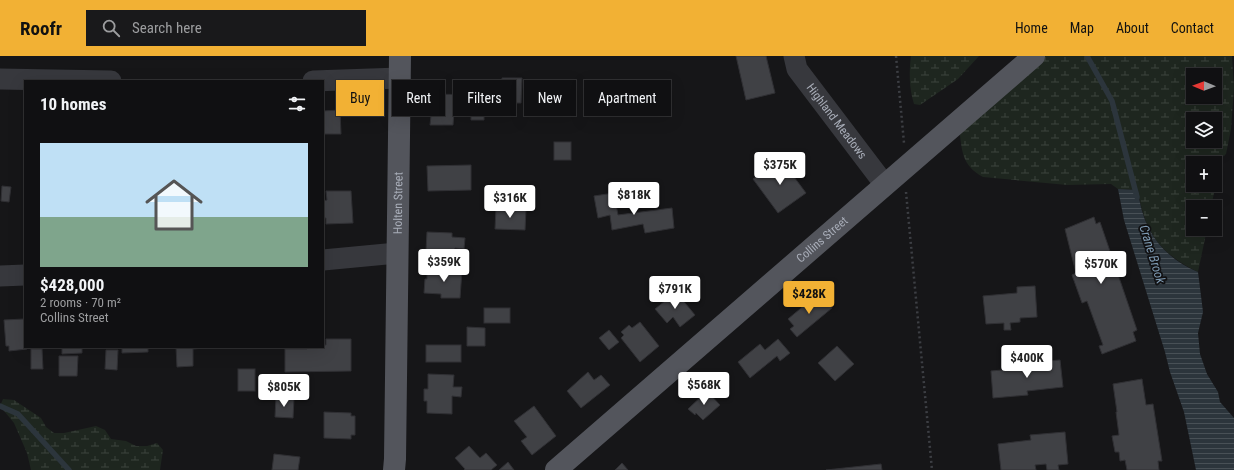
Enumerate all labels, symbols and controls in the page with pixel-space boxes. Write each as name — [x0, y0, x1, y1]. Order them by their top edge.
search box — [86, 10, 366, 46]
text: Roofr — [20, 17, 62, 40]
icon: search — [100, 17, 122, 39]
text: Search here — [132, 19, 202, 37]
text: Home — [1015, 20, 1048, 36]
text: Map — [1070, 20, 1094, 36]
text: About — [1116, 20, 1149, 36]
text: Contact — [1171, 20, 1214, 36]
north arrow — [1186, 68, 1222, 104]
map controls — [1186, 68, 1222, 236]
chip: Buy — [336, 80, 384, 116]
chip: Rent — [392, 80, 445, 116]
chip: Filters — [453, 80, 516, 116]
chip: New — [524, 80, 576, 116]
chip: Apartment — [584, 80, 671, 116]
street label: Highland Meadows — [804, 81, 870, 162]
icon: filters — [286, 93, 308, 115]
text: 10 homes — [40, 94, 106, 114]
button: layers — [1186, 112, 1222, 148]
pin: $375K — [752, 152, 808, 186]
button: + — [1186, 156, 1222, 192]
text: $375K — [763, 157, 797, 172]
icon: home — [138, 169, 210, 241]
street label: Holten Street — [391, 171, 406, 234]
pin: $818K — [606, 182, 662, 216]
pin: $316K — [482, 185, 538, 219]
text: $818K — [617, 187, 651, 202]
text: $316K — [493, 190, 527, 205]
button: − — [1186, 200, 1222, 236]
street label: Collins Street — [794, 213, 851, 266]
water label: Crane Brook — [1136, 223, 1169, 286]
pin: $359K — [416, 249, 472, 283]
pin: $570K — [1073, 251, 1129, 285]
text: $359K — [427, 254, 461, 269]
text: $570K — [1084, 256, 1118, 271]
text: $428,000 — [40, 275, 104, 295]
pin: $791K — [647, 276, 703, 310]
text: $791K — [658, 281, 692, 296]
pin: $428K — [781, 281, 837, 315]
text: $428K — [792, 286, 826, 301]
text: 2 rooms · 70 m² — [40, 295, 121, 310]
text: Collins Street — [40, 310, 109, 325]
pin: $400K — [999, 345, 1055, 379]
text: $400K — [1010, 350, 1044, 365]
pin: $568K — [676, 372, 732, 406]
pin: $805K — [256, 374, 312, 408]
text: $568K — [687, 377, 721, 392]
text: $805K — [267, 379, 301, 394]

